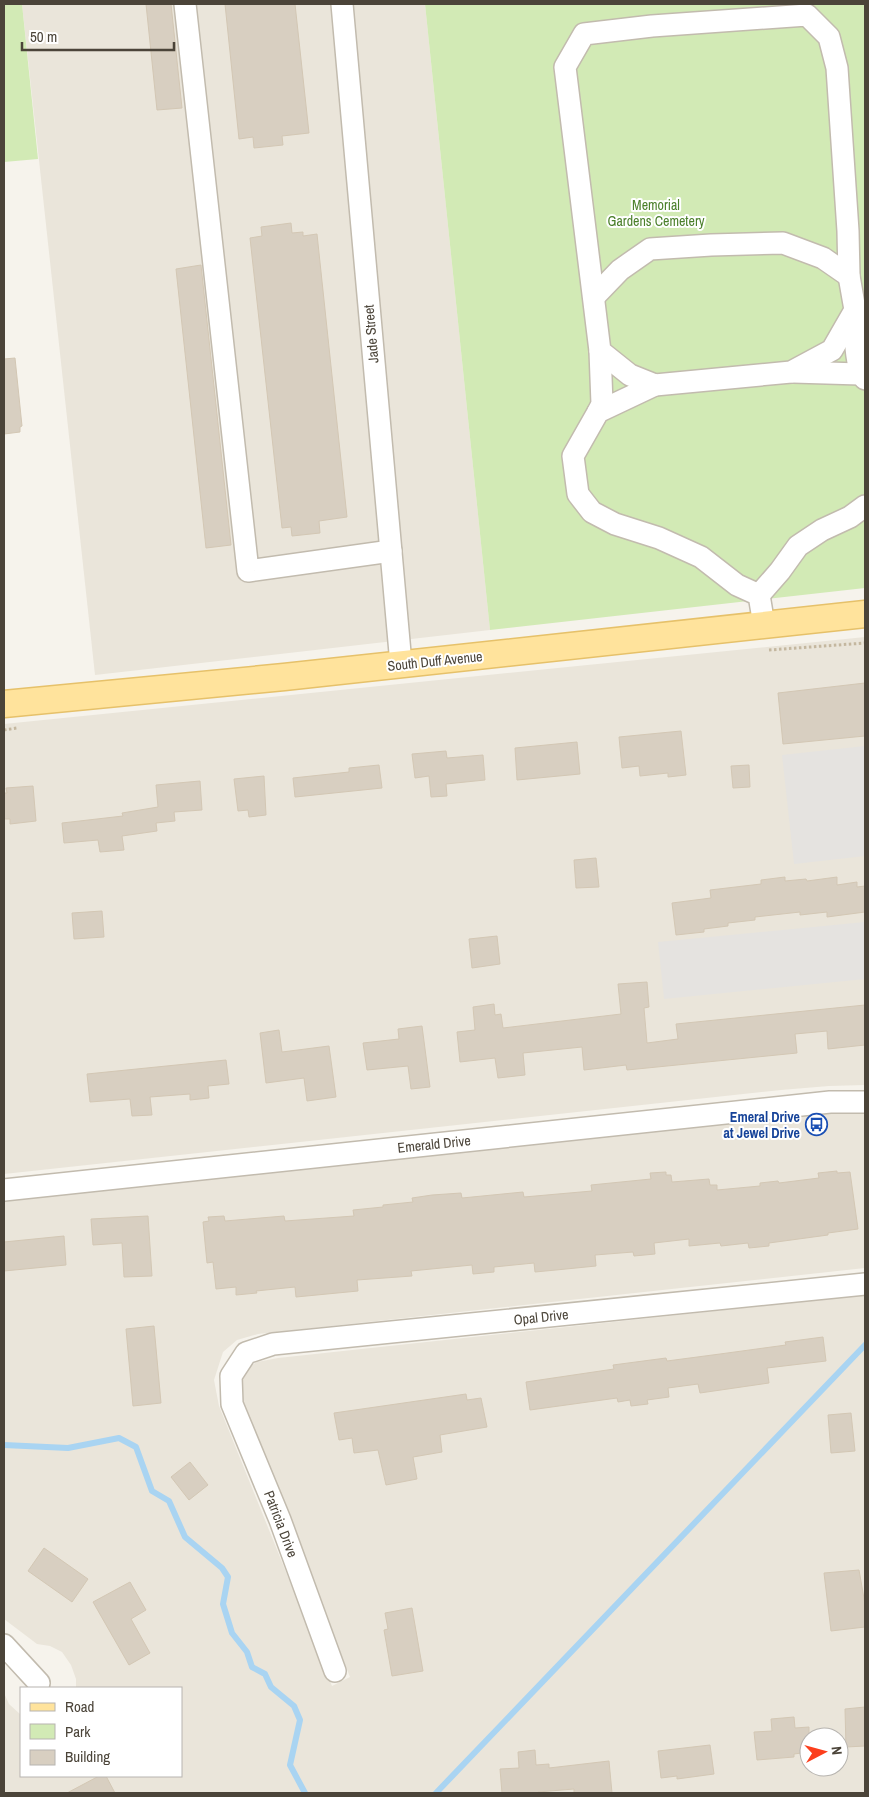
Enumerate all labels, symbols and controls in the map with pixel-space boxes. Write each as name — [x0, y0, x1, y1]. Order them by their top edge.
scale bar — [22, 20, 175, 52]
text: 50 m — [30, 26, 57, 47]
park label: Memorial Gardens Cemetery — [608, 196, 705, 230]
street label: Jade Street — [359, 304, 383, 364]
street label: South Duff Avenue — [387, 647, 483, 675]
place label: Emeral Drive at Jewel Drive — [723, 1108, 800, 1142]
bus stop icon: Emeral Drive at Jewel Drive — [804, 1113, 828, 1137]
street label: Emerald Drive — [397, 1131, 471, 1157]
street label: Opal Drive — [513, 1305, 569, 1329]
street label: Patricia Drive — [260, 1488, 302, 1560]
legend — [20, 1687, 182, 1777]
text: Road — [65, 1696, 94, 1717]
text: Park — [65, 1721, 91, 1742]
north arrow — [799, 1727, 849, 1777]
text: Building — [65, 1746, 110, 1767]
text: N — [828, 1746, 846, 1756]

